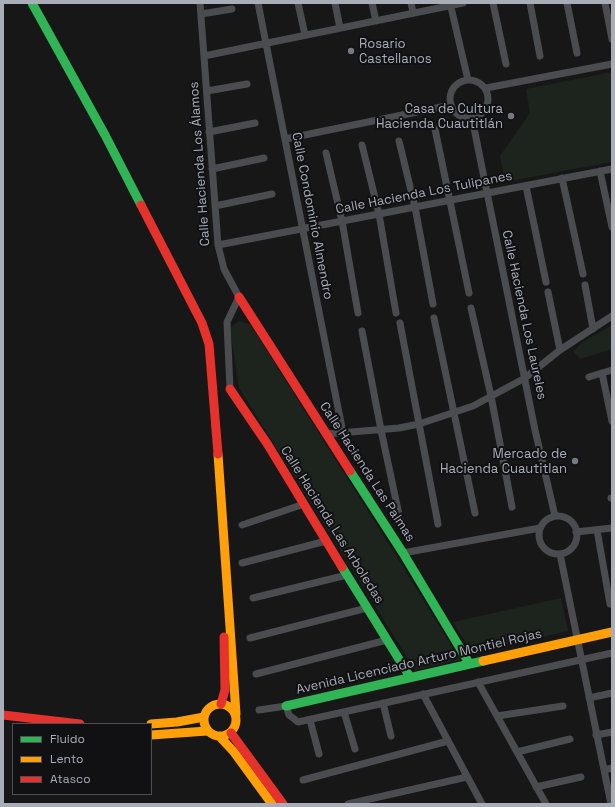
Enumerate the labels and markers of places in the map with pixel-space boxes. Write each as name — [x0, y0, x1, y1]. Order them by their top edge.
place label: Rosario Castellanos — [359, 36, 432, 67]
marker: Rosario Castellanos — [346, 46, 356, 56]
place label: Casa de Cultura Hacienda Cuautitlán — [376, 101, 503, 132]
marker: Casa de Cultura Hacienda Cuautitlán — [506, 111, 516, 121]
place label: Mercado de Hacienda Cuautitlan — [440, 446, 567, 477]
marker: Mercado de Hacienda Cuautitlan — [570, 456, 580, 466]

